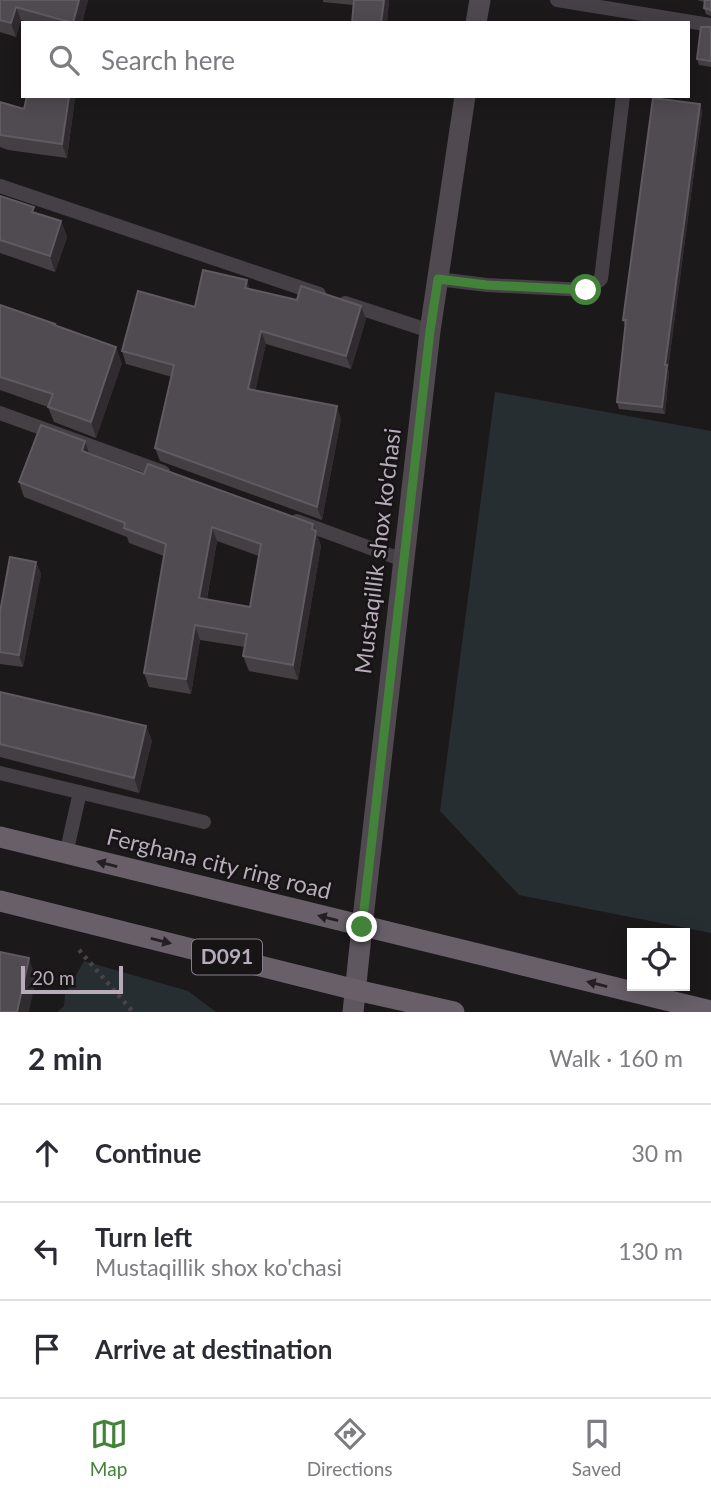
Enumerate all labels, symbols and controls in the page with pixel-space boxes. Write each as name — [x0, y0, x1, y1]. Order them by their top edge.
search box — [21, 21, 690, 98]
icon: search — [45, 41, 83, 79]
text: Search here — [101, 44, 235, 76]
route start — [570, 274, 601, 305]
street label: Mustaqillik shox ko'chasi — [348, 427, 406, 675]
street label: Ferghana city ring road — [104, 822, 334, 904]
one-way arrow — [96, 858, 118, 869]
route end — [346, 911, 377, 942]
one-way arrow — [317, 913, 339, 924]
map controls — [627, 928, 690, 991]
button: locate — [627, 928, 690, 991]
one-way arrow — [150, 936, 172, 947]
road number: D091 — [192, 940, 262, 974]
scale bar — [21, 963, 122, 995]
text: 20 m — [32, 966, 75, 989]
one-way arrow — [586, 978, 608, 989]
text: 2 min — [28, 1040, 102, 1076]
text: Walk · 160 m — [549, 1044, 683, 1072]
icon: ahead — [28, 1134, 66, 1172]
text: Continue — [95, 1137, 201, 1169]
text: 30 m — [632, 1139, 683, 1167]
text: Turn left — [95, 1221, 192, 1253]
icon: left — [28, 1232, 66, 1270]
text: 130 m — [618, 1237, 683, 1265]
text: Mustaqillik shox ko'chasi — [95, 1253, 342, 1281]
icon: arrive — [28, 1330, 66, 1368]
text: Arrive at destination — [95, 1333, 332, 1365]
tab: Map — [90, 1415, 128, 1480]
tab: Directions — [307, 1415, 393, 1480]
tab: Saved — [572, 1415, 621, 1480]

